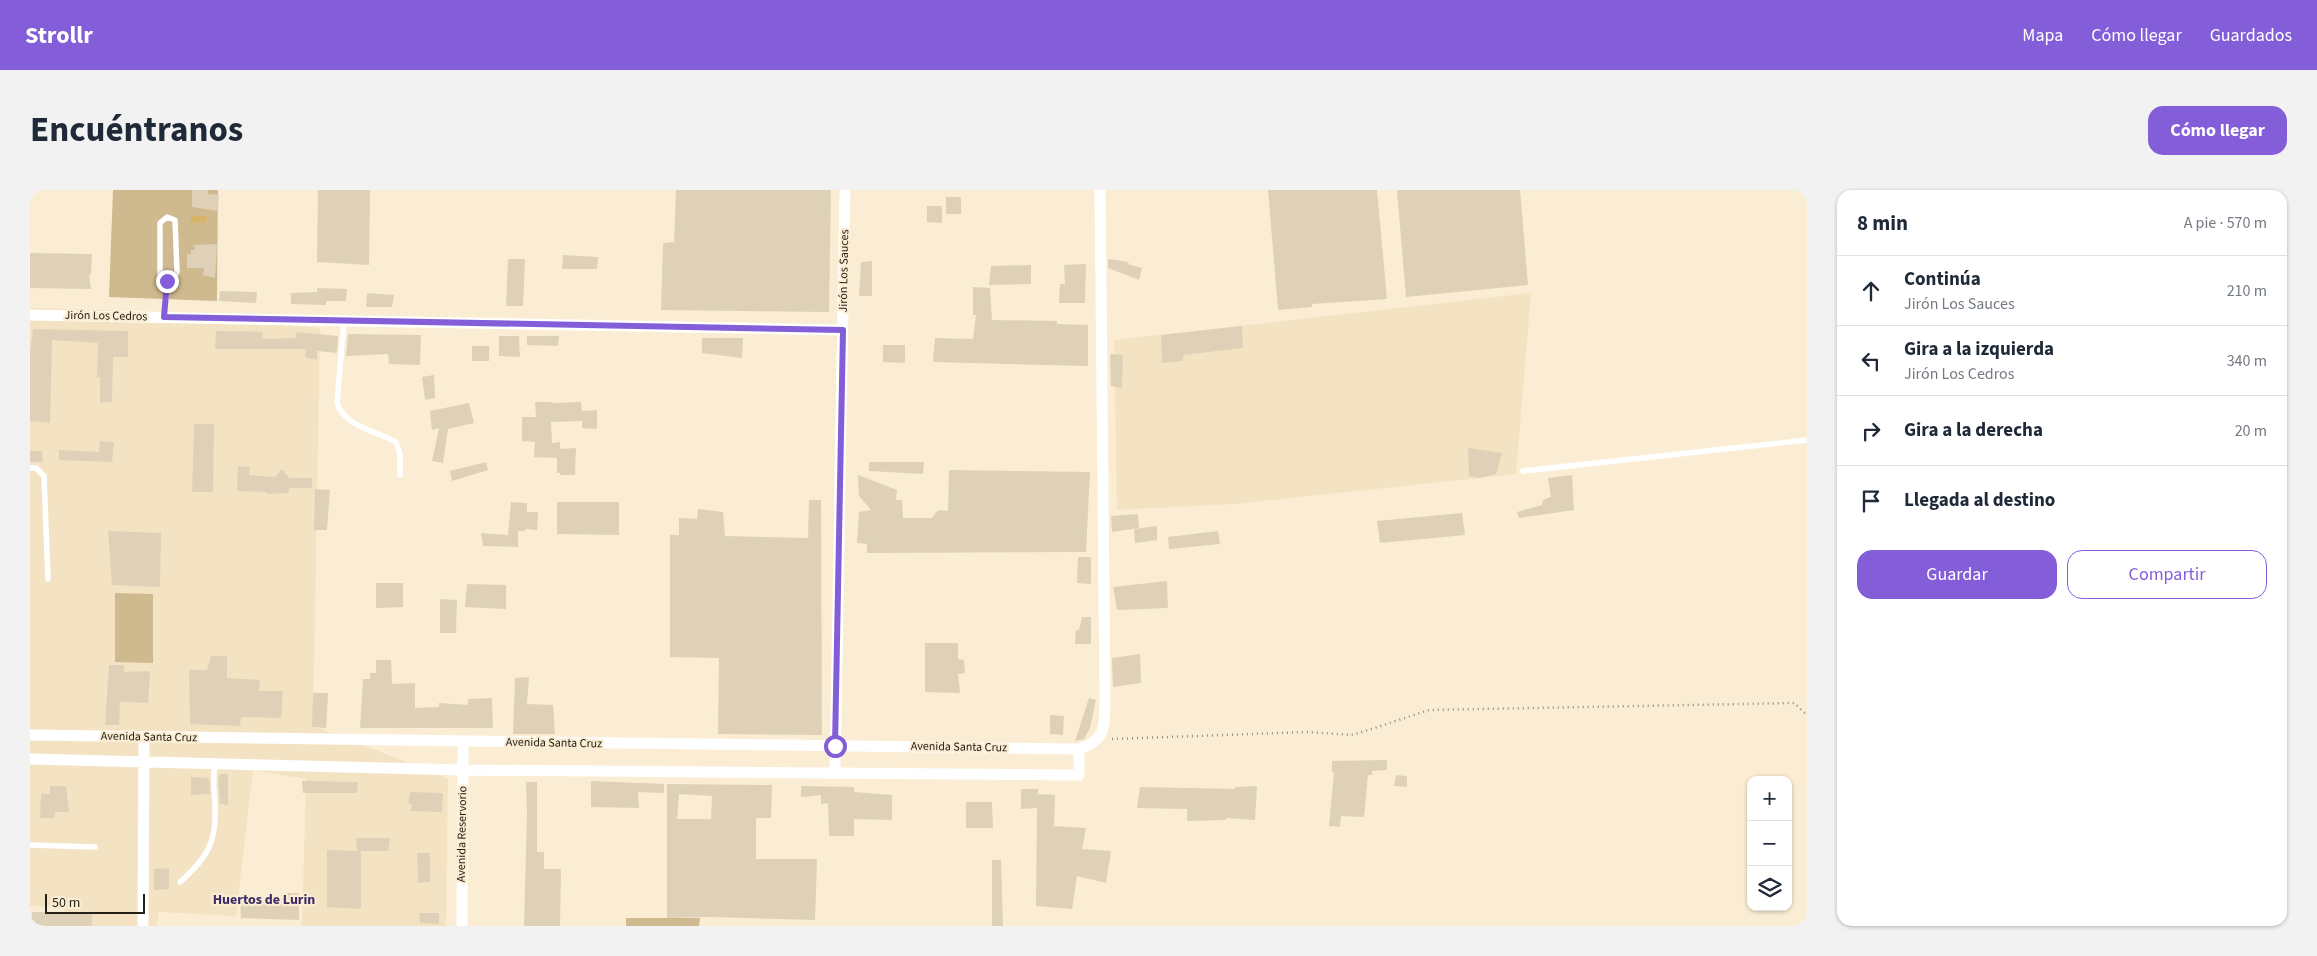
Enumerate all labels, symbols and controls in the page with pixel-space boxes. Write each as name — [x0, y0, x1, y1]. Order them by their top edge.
text: Strollr — [25, 18, 93, 53]
text: Mapa — [2022, 23, 2063, 48]
text: Cómo llegar — [2091, 23, 2182, 48]
text: Guardados — [2210, 23, 2292, 48]
text: Encuéntranos — [30, 105, 243, 155]
button: Cómo llegar — [2148, 106, 2287, 155]
text: 8 min — [1857, 208, 1908, 238]
text: A pie · 570 m — [2184, 212, 2267, 234]
street label: Jirón Los Sauces — [835, 229, 853, 313]
text: Continúa — [1904, 266, 1981, 293]
route end — [156, 270, 179, 293]
icon: ahead — [1857, 277, 1885, 305]
text: 210 m — [2227, 280, 2267, 302]
text: Jirón Los Sauces — [1904, 293, 2015, 315]
street label: Jirón Los Cedros — [64, 307, 148, 325]
text: Gira a la izquierda — [1904, 336, 2054, 363]
icon: left — [1857, 347, 1885, 375]
text: 340 m — [2227, 350, 2267, 372]
text: Jirón Los Cedros — [1904, 363, 2014, 385]
icon: right — [1857, 417, 1885, 445]
text: Gira a la derecha — [1904, 417, 2043, 444]
text: 20 m — [2235, 420, 2267, 442]
icon: arrive — [1857, 487, 1885, 515]
text: Llegada al destino — [1904, 487, 2055, 514]
button: Guardar — [1857, 550, 2057, 599]
button: Compartir — [2067, 550, 2267, 599]
street label: Avenida Santa Cruz — [101, 728, 197, 746]
street label: Avenida Santa Cruz — [506, 734, 602, 752]
route start — [824, 735, 847, 758]
street label: Avenida Santa Cruz — [911, 738, 1007, 756]
map controls — [1747, 776, 1792, 911]
button: + — [1747, 776, 1792, 821]
street label: Avenida Reservorio — [453, 786, 471, 882]
button: − — [1747, 821, 1792, 866]
button: layers — [1747, 866, 1792, 911]
district label: Huertos de Lurin — [213, 890, 315, 910]
scale bar — [45, 891, 145, 914]
text: 50 m — [52, 893, 80, 913]

